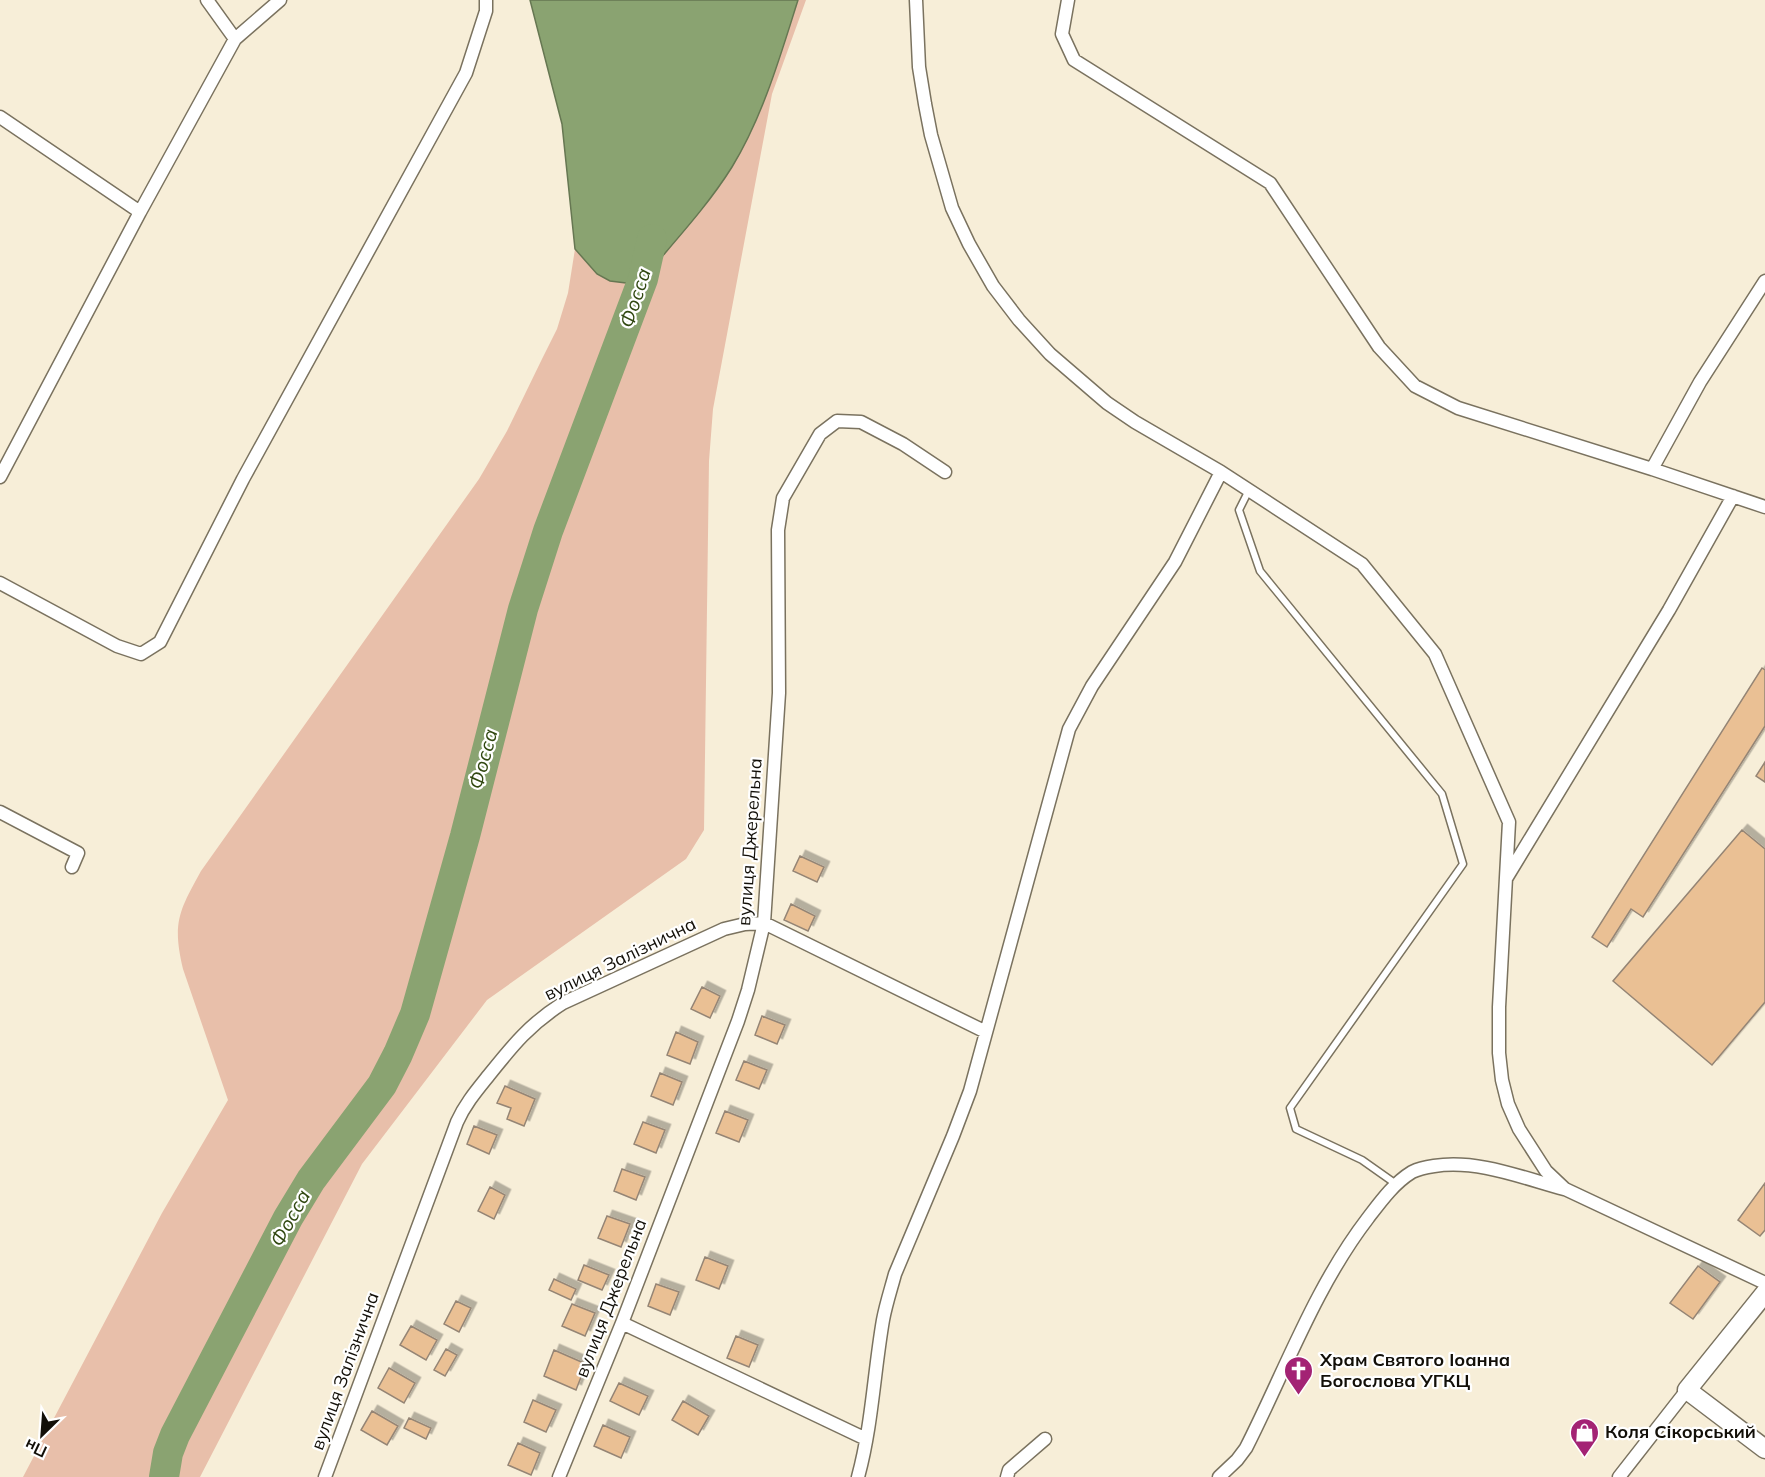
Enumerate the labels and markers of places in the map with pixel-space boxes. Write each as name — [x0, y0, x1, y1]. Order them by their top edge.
place label: Храм Святого Іоанна Богослова УГКЦ — [1319, 1348, 1510, 1392]
church icon: Храм Святого Іоанна Богослова УГКЦ — [1283, 1354, 1315, 1396]
shop icon: Коля Сікорський — [1568, 1416, 1600, 1458]
place label: Коля Сікорський — [1605, 1420, 1756, 1443]

